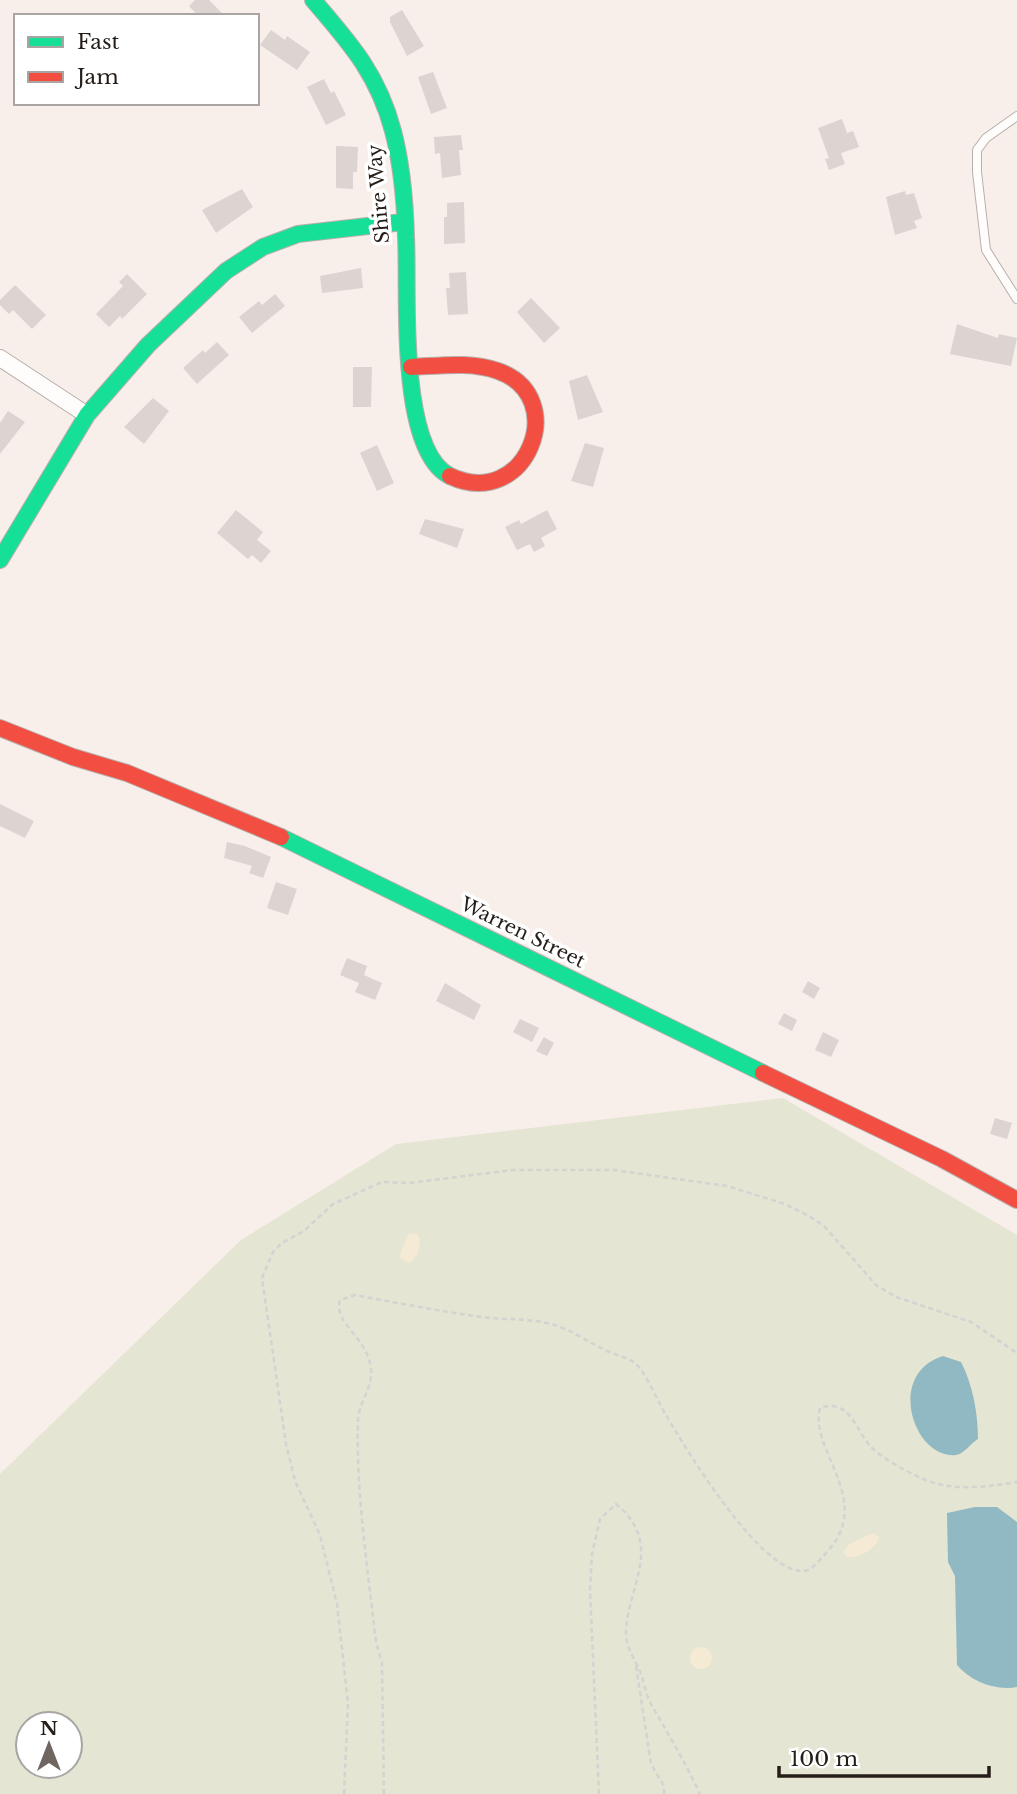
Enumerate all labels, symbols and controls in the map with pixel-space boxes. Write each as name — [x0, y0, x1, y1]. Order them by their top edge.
legend — [14, 14, 259, 105]
text: Fast — [77, 29, 119, 55]
text: Jam — [74, 64, 119, 90]
street label: Shire Way — [363, 144, 394, 244]
street label: Warren Street — [456, 892, 590, 973]
north arrow — [14, 1710, 84, 1780]
text: N — [40, 1717, 58, 1740]
scale bar — [779, 1734, 989, 1778]
text: 100 m — [790, 1746, 858, 1772]

